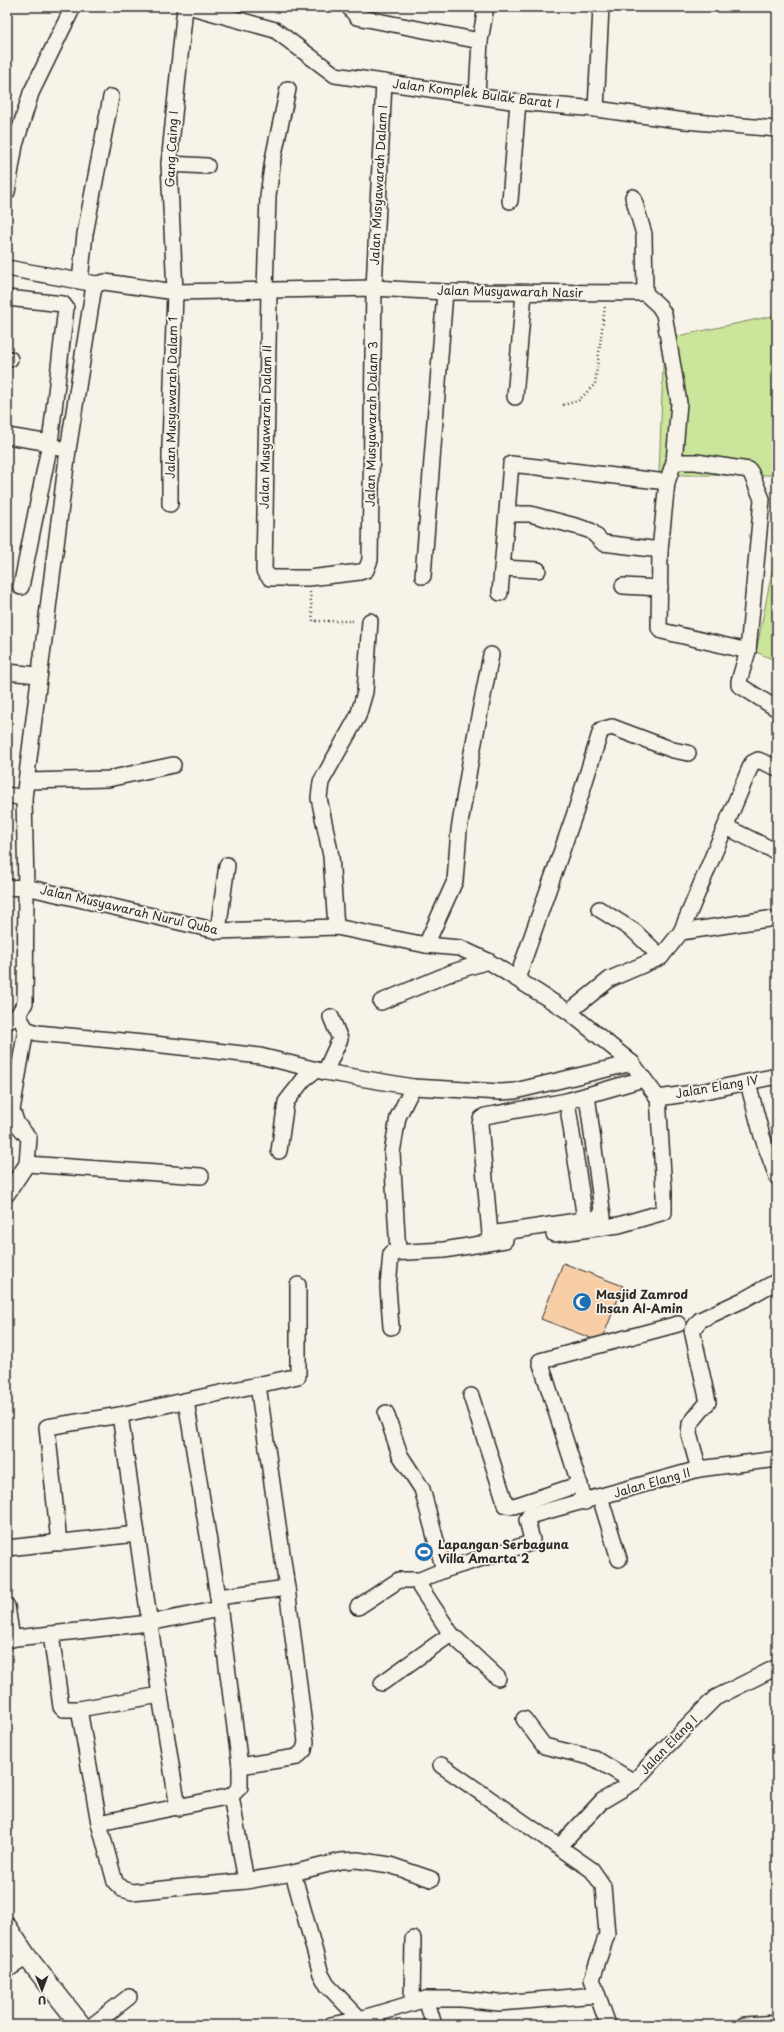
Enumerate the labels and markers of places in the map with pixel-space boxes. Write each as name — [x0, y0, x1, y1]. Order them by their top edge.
place label: Masjid Zamrod Ihsan Al-Amin — [596, 1285, 688, 1317]
mosque icon: Masjid Zamrod Ihsan Al-Amin — [571, 1291, 593, 1313]
place label: Lapangan Serbaguna Villa Amarta 2 — [438, 1535, 569, 1567]
sports icon: Lapangan Serbaguna Villa Amarta 2 — [413, 1541, 435, 1563]

